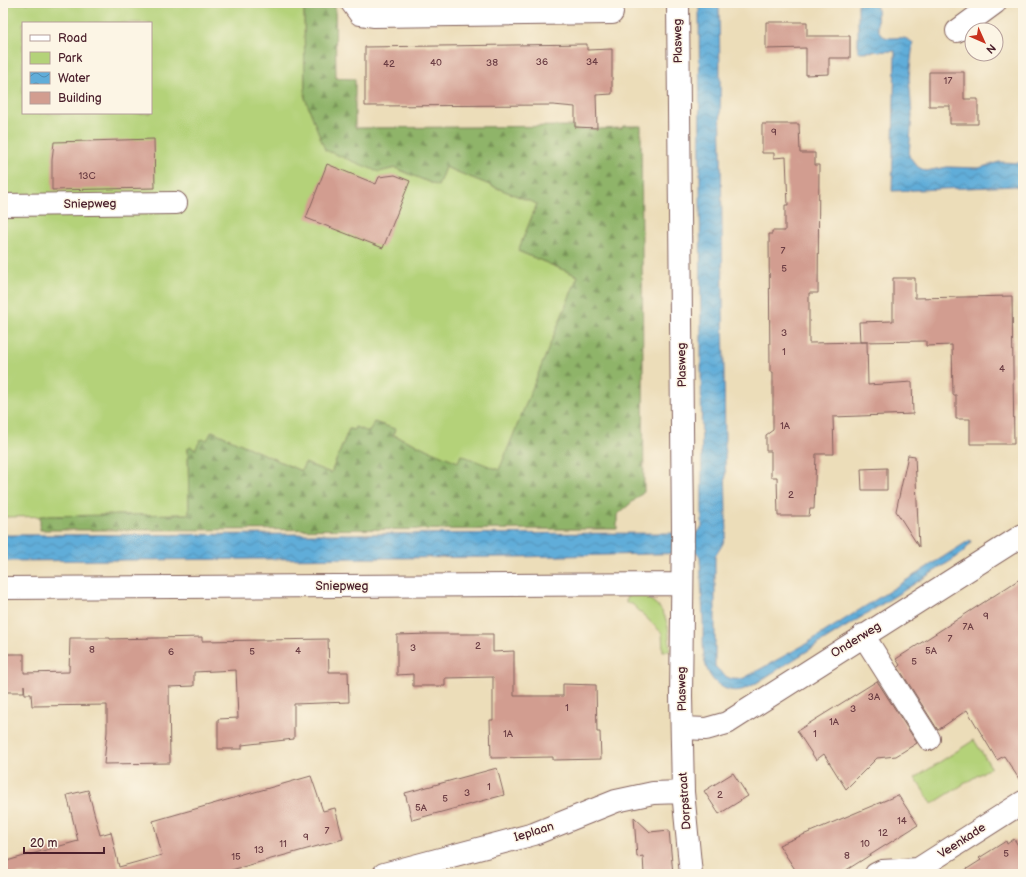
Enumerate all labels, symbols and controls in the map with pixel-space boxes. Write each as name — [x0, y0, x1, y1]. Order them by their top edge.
street label: Plasweg — [670, 18, 686, 64]
legend — [22, 22, 152, 114]
north arrow — [964, 22, 1004, 62]
text: Road — [58, 31, 87, 46]
text: N — [983, 41, 998, 56]
text: Park — [58, 51, 82, 66]
house number: 36 — [536, 56, 548, 68]
house number: 34 — [586, 56, 598, 68]
house number: 40 — [430, 57, 442, 69]
house number: 38 — [486, 57, 498, 69]
house number: 42 — [383, 58, 395, 70]
text: Water — [58, 71, 90, 86]
house number: 17 — [944, 75, 952, 87]
text: Building — [58, 91, 102, 106]
house number: 9 — [771, 126, 777, 138]
house number: 13C — [78, 170, 96, 182]
street label: Sniepweg — [63, 196, 117, 212]
house number: 7 — [781, 245, 786, 257]
house number: 5 — [781, 263, 787, 275]
house number: 3 — [781, 327, 787, 339]
street label: Plasweg — [674, 342, 690, 388]
house number: 1 — [782, 346, 786, 358]
house number: 4 — [999, 363, 1005, 375]
house number: 1A — [780, 420, 791, 432]
house number: 2 — [788, 489, 794, 501]
street label: Sniepweg — [316, 579, 368, 594]
house number: 9 — [983, 610, 989, 622]
street label: Onderweg — [828, 619, 884, 661]
house number: 7A — [962, 621, 974, 633]
house number: 7 — [948, 633, 953, 645]
house number: 2 — [475, 640, 481, 652]
house number: 3 — [410, 642, 416, 654]
house number: 8 — [89, 644, 95, 656]
house number: 4 — [295, 645, 301, 657]
house number: 5A — [925, 645, 938, 657]
house number: 6 — [168, 646, 174, 658]
house number: 5 — [249, 646, 255, 658]
house number: 5 — [911, 656, 917, 668]
street label: Plasweg — [674, 666, 690, 712]
house number: 3A — [868, 691, 881, 703]
house number: 1 — [565, 702, 569, 714]
house number: 3 — [850, 703, 856, 715]
house number: 1A — [829, 716, 840, 728]
house number: 1A — [503, 728, 514, 740]
house number: 1 — [813, 728, 817, 740]
street label: Dorpstraat — [675, 771, 694, 830]
house number: 1 — [487, 781, 491, 793]
house number: 3 — [464, 787, 470, 799]
house number: 2 — [717, 789, 723, 801]
house number: 5 — [442, 793, 448, 805]
house number: 5A — [415, 802, 428, 814]
house number: 14 — [897, 815, 907, 827]
street label: Ieplaan — [512, 819, 556, 845]
street label: Veenkade — [935, 820, 989, 862]
house number: 7 — [325, 825, 330, 837]
house number: 12 — [878, 827, 888, 839]
scale bar — [24, 829, 104, 855]
house number: 9 — [303, 831, 309, 843]
text: 20 m — [30, 836, 57, 851]
house number: 11 — [279, 838, 287, 850]
house number: 10 — [860, 838, 870, 850]
house number: 13 — [254, 844, 264, 856]
house number: 5 — [1003, 848, 1009, 860]
house number: 8 — [844, 850, 850, 862]
house number: 15 — [231, 851, 241, 863]

